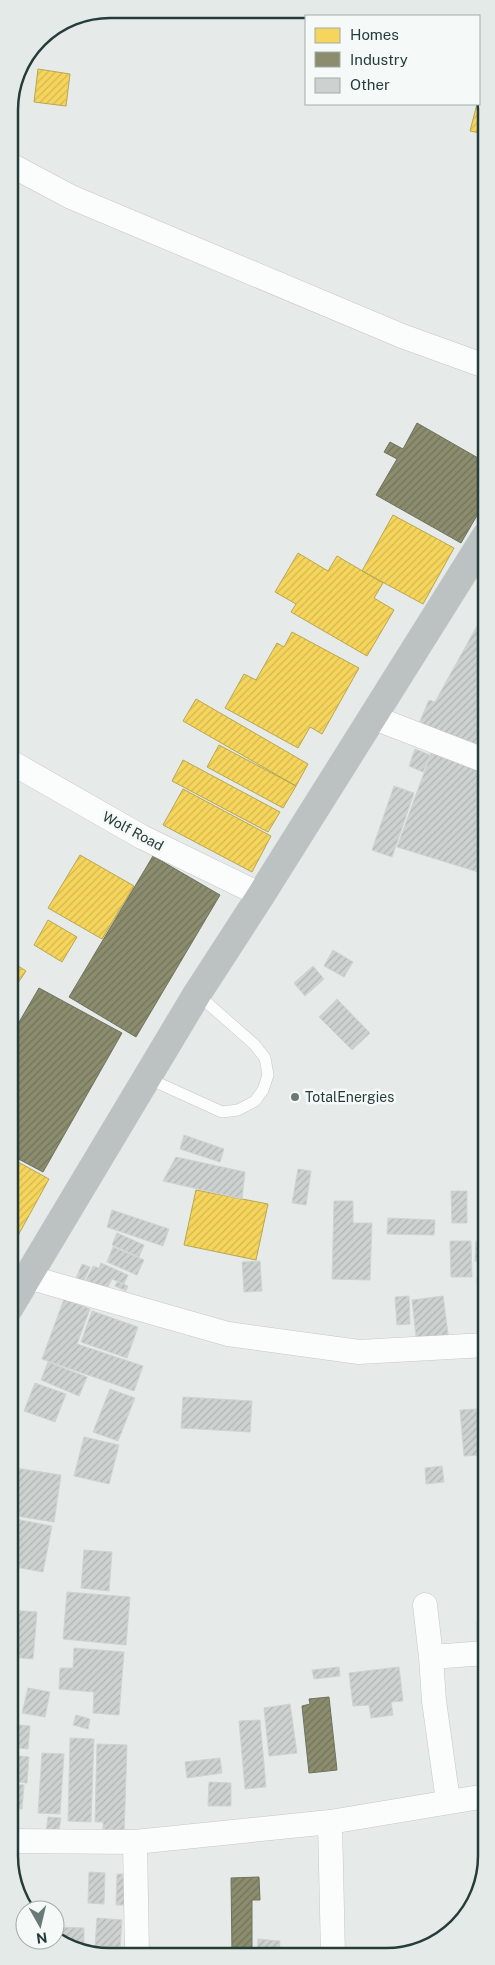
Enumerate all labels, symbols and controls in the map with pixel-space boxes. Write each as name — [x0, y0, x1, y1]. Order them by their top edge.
legend — [305, 15, 480, 105]
text: Homes — [350, 26, 399, 43]
text: Industry — [350, 51, 408, 68]
text: Other — [350, 76, 390, 93]
street label: Wolf Road — [100, 808, 166, 854]
place label: TotalEnergies — [305, 1089, 394, 1105]
marker: TotalEnergies — [289, 1091, 301, 1103]
north arrow — [15, 1900, 65, 1950]
text: N — [35, 1929, 48, 1947]

